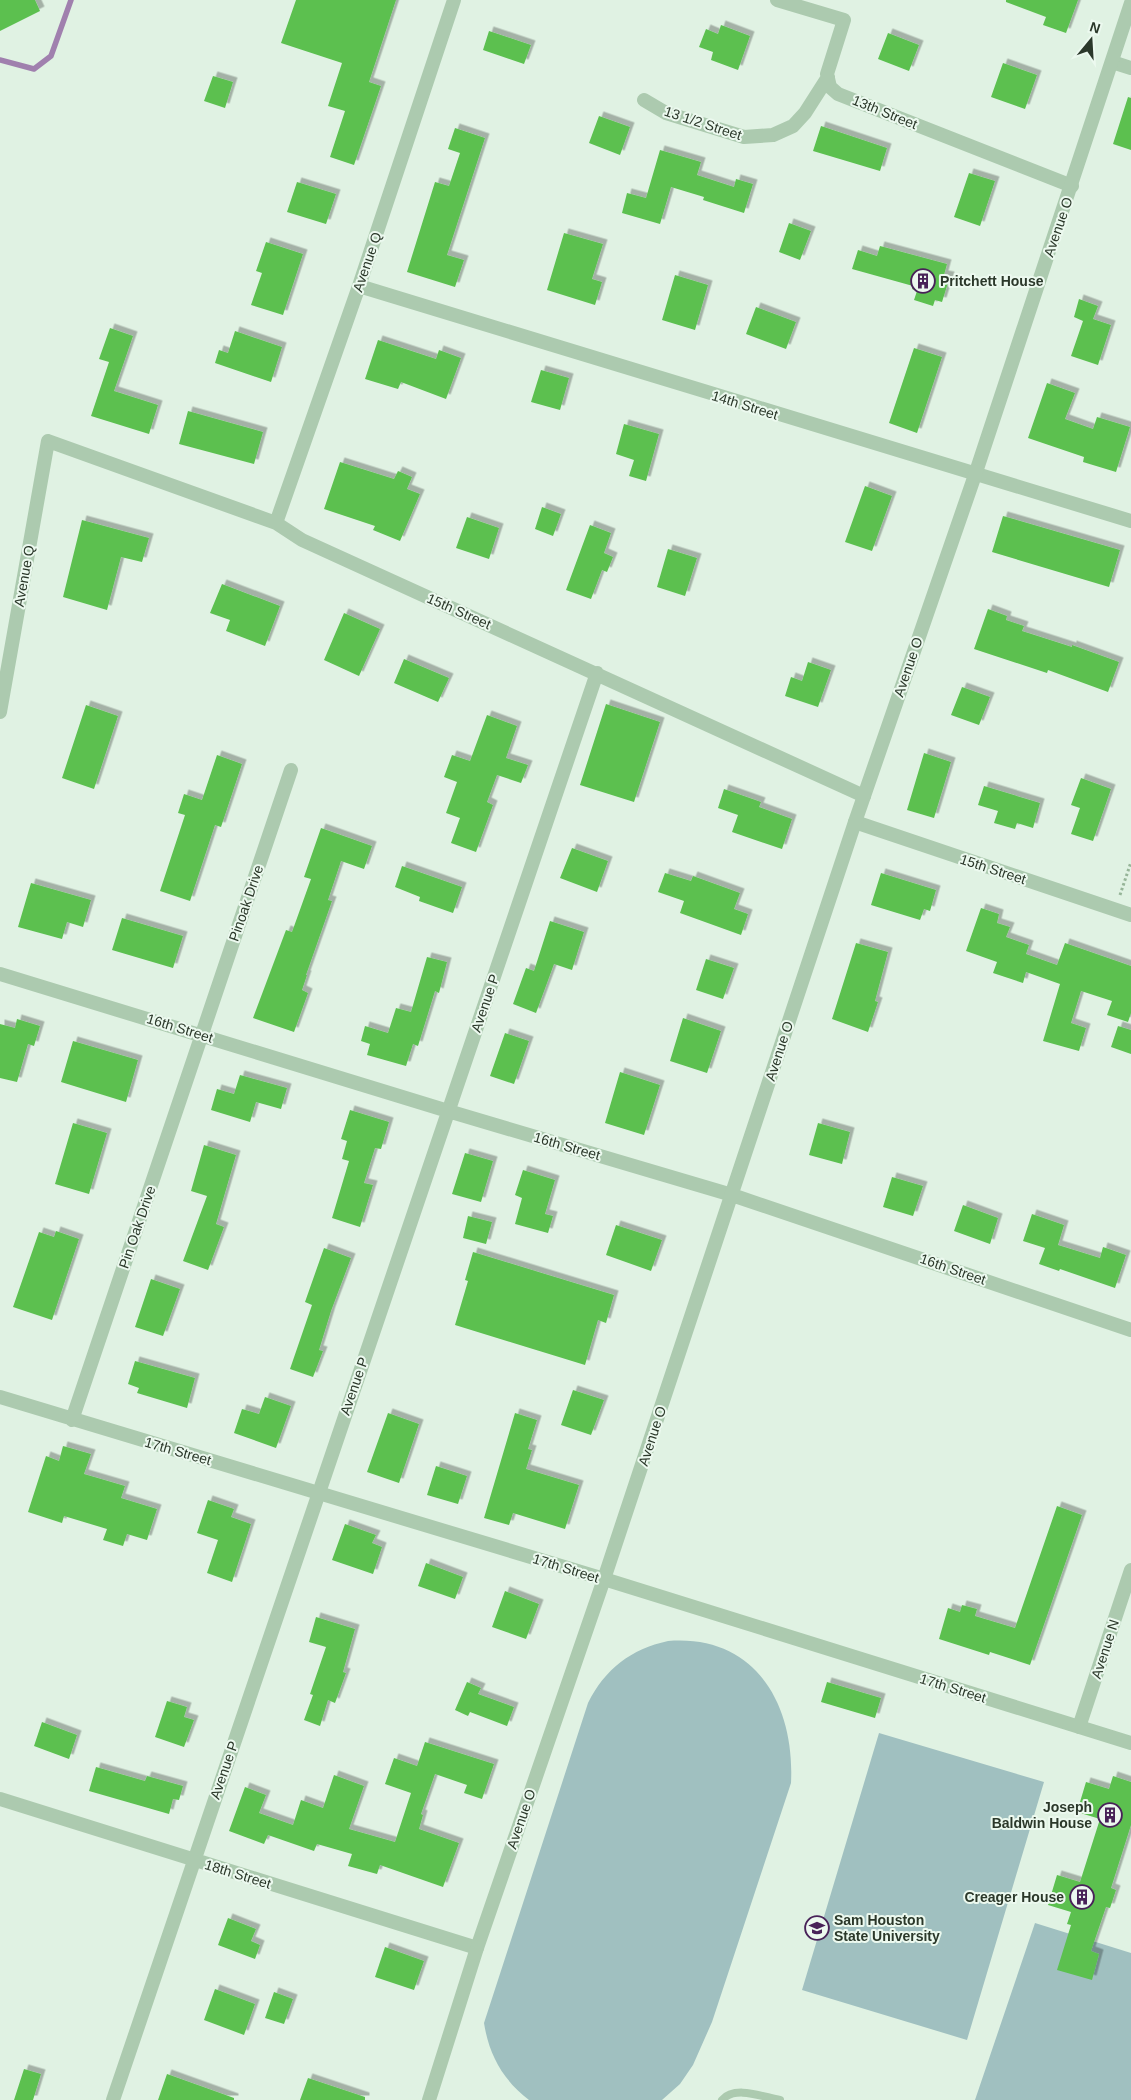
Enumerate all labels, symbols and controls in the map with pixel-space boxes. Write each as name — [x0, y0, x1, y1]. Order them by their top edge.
north arrow — [1066, 15, 1116, 65]
text: N — [1088, 18, 1102, 37]
street label: 13th Street — [850, 92, 920, 132]
street label: 13 1/2 Street — [662, 103, 744, 143]
street label: Avenue O — [1040, 195, 1076, 259]
street label: Avenue Q — [349, 230, 385, 294]
building icon: Pritchett House — [910, 268, 936, 294]
place label: Pritchett House — [940, 273, 1044, 289]
street label: 14th Street — [710, 387, 780, 423]
street label: Avenue Q — [11, 544, 37, 608]
street label: 15th Street — [424, 590, 494, 632]
street label: Avenue O — [890, 635, 926, 699]
street label: 15th Street — [958, 851, 1028, 887]
street label: Pinoak Drive — [226, 863, 267, 943]
street label: Avenue P — [468, 972, 502, 1034]
street label: 16th Street — [145, 1010, 215, 1046]
street label: Avenue O — [762, 1019, 796, 1083]
street label: 16th Street — [532, 1129, 602, 1163]
street label: Pin Oak Drive — [115, 1183, 159, 1270]
street label: 16th Street — [918, 1250, 988, 1288]
street label: Avenue P — [337, 1355, 371, 1417]
street label: Avenue O — [635, 1404, 669, 1468]
street label: 17th Street — [143, 1434, 213, 1468]
street label: 17th Street — [531, 1550, 601, 1586]
street label: Avenue N — [1088, 1617, 1122, 1681]
street label: 17th Street — [918, 1670, 988, 1706]
street label: Avenue P — [207, 1739, 241, 1801]
street label: Avenue O — [503, 1787, 539, 1851]
place label: Joseph Baldwin House — [992, 1799, 1092, 1831]
building icon: Joseph Baldwin House — [1097, 1802, 1123, 1828]
street label: 18th Street — [203, 1856, 273, 1892]
building icon: Creager House — [1069, 1884, 1095, 1910]
place label: Creager House — [964, 1889, 1064, 1905]
place label: Sam Houston State University — [834, 1912, 940, 1944]
school or university icon: Sam Houston State University — [804, 1915, 830, 1941]

